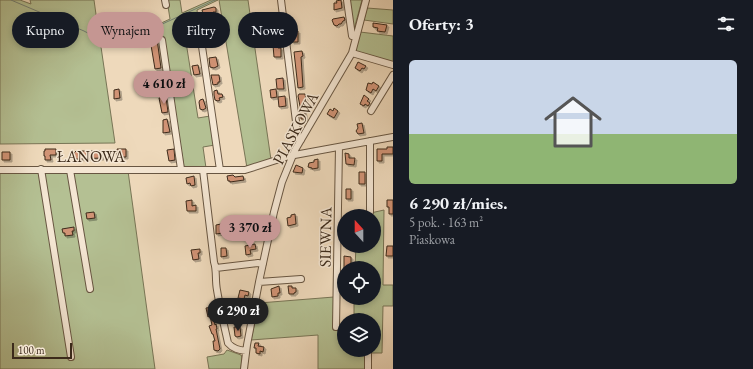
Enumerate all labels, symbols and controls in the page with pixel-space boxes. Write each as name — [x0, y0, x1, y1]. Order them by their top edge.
chip: Kupno — [12, 12, 79, 48]
chip: Wynajem — [87, 12, 164, 48]
chip: Filtry — [172, 12, 230, 48]
chip: Nowe — [238, 12, 298, 48]
text: Oferty: 3 — [409, 13, 474, 35]
icon: filters — [715, 13, 737, 35]
pin: 4 610 zł — [123, 71, 205, 105]
text: 4 610 zł — [142, 75, 186, 92]
icon: home — [537, 86, 609, 158]
street label: PIASKOWA — [268, 88, 324, 168]
street label: ŁANOWA — [57, 146, 126, 167]
text: 6 290 zł/mies. — [409, 192, 507, 214]
street label: SIEWNA — [314, 206, 337, 267]
north arrow — [337, 209, 381, 253]
map controls — [337, 209, 381, 357]
text: 5 pok. · 163 m² — [409, 214, 483, 231]
pin: 3 370 zł — [209, 215, 291, 249]
text: 3 370 zł — [228, 219, 272, 236]
text: Piaskowa — [409, 231, 455, 248]
button: locate — [337, 261, 381, 305]
pin: 6 290 zł — [197, 298, 279, 332]
text: 6 290 zł — [216, 302, 260, 319]
button: layers — [337, 313, 381, 357]
scale bar — [12, 341, 72, 360]
text: 100 m — [18, 343, 45, 357]

